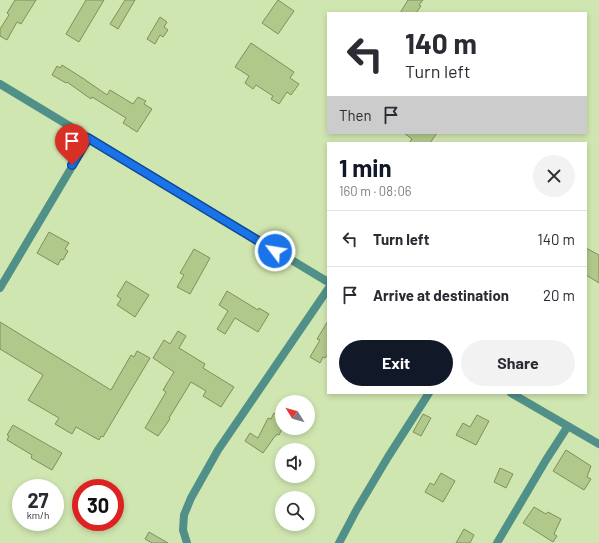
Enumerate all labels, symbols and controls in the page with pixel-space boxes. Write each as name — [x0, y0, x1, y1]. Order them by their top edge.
text: 140 m — [405, 26, 477, 60]
icon: left — [339, 28, 391, 80]
text: Turn left — [405, 60, 471, 82]
icon: arrive — [380, 104, 402, 126]
text: Then — [339, 106, 372, 124]
pin — [55, 124, 89, 165]
icon: arrive — [61, 130, 83, 152]
text: 1 min — [339, 153, 392, 182]
button: close — [533, 155, 575, 197]
text: 160 m · 08:06 — [339, 183, 411, 199]
icon: left — [339, 228, 361, 250]
position arrow — [254, 230, 296, 272]
text: Turn left — [373, 230, 429, 248]
text: 140 m — [538, 230, 575, 248]
icon: arrive — [339, 284, 361, 306]
text: Arrive at destination — [373, 286, 509, 304]
text: 20 m — [543, 286, 575, 304]
button: Exit — [339, 340, 453, 386]
button: Share — [461, 340, 575, 386]
north arrow — [275, 395, 315, 435]
map controls — [275, 395, 315, 531]
button: sound — [275, 443, 315, 483]
speed limit sign: 30 — [72, 479, 124, 531]
text: 27 — [27, 488, 49, 512]
button: search — [275, 491, 315, 531]
text: km/h — [27, 509, 49, 521]

